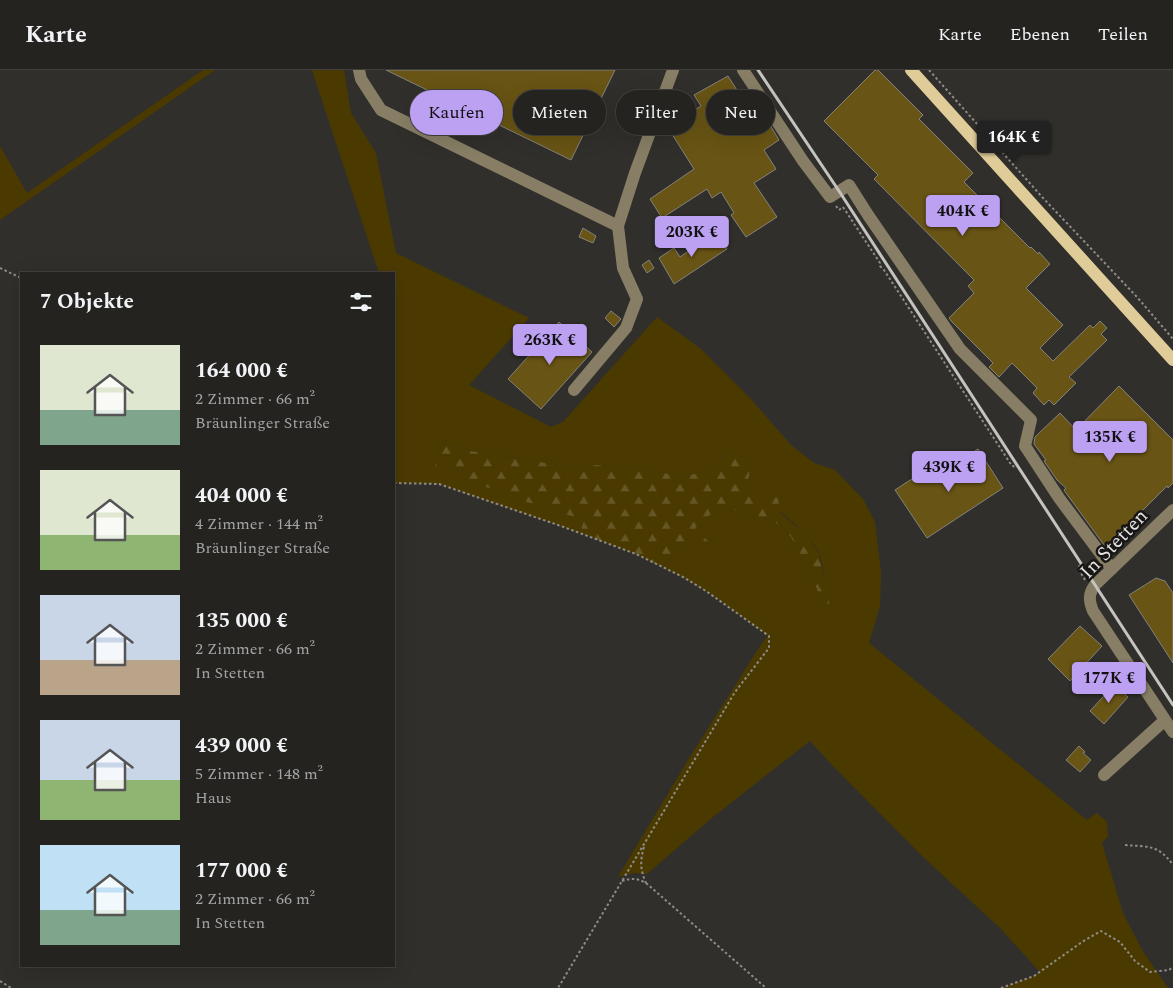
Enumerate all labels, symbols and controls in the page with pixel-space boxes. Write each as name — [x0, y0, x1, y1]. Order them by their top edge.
text: Karte — [25, 17, 87, 53]
text: Karte — [938, 21, 982, 48]
text: Ebenen — [1010, 21, 1070, 48]
text: Teilen — [1098, 21, 1148, 48]
chip: Kaufen — [410, 90, 503, 135]
chip: Mieten — [513, 90, 606, 135]
chip: Filter — [616, 90, 696, 135]
chip: Neu — [706, 90, 775, 135]
pin: 164K € — [973, 121, 1055, 163]
text: 164K € — [988, 125, 1040, 149]
pin: 404K € — [922, 194, 1004, 237]
text: 404K € — [937, 199, 989, 223]
pin: 203K € — [651, 216, 733, 258]
text: 203K € — [666, 220, 718, 244]
text: 7 Objekte — [40, 286, 134, 318]
icon: filters — [347, 288, 375, 316]
pin: 263K € — [509, 324, 591, 366]
text: 263K € — [524, 328, 576, 352]
text: 164 000 € — [195, 355, 288, 387]
icon: home — [80, 365, 140, 425]
text: 2 Zimmer · 66 m² — [195, 387, 315, 411]
text: Bräunlinger Straße — [195, 411, 330, 435]
pin: 135K € — [1069, 420, 1151, 463]
text: 135K € — [1084, 425, 1136, 449]
pin: 439K € — [908, 450, 990, 493]
text: 439K € — [923, 455, 975, 479]
text: 404 000 € — [195, 480, 288, 512]
icon: home — [80, 490, 140, 550]
street label: In Stetten — [1073, 502, 1155, 586]
text: 4 Zimmer · 144 m² — [195, 512, 323, 536]
text: Bräunlinger Straße — [195, 536, 330, 560]
text: 135 000 € — [195, 605, 288, 637]
icon: home — [80, 615, 140, 675]
text: 2 Zimmer · 66 m² — [195, 637, 315, 661]
text: In Stetten — [195, 661, 265, 685]
pin: 177K € — [1068, 662, 1150, 704]
text: 177K € — [1083, 666, 1135, 690]
text: 439 000 € — [195, 730, 288, 762]
icon: home — [80, 740, 140, 800]
text: 5 Zimmer · 148 m² — [195, 762, 323, 786]
text: Haus — [195, 786, 232, 810]
text: 177 000 € — [195, 855, 288, 887]
icon: home — [80, 865, 140, 925]
text: 2 Zimmer · 66 m² — [195, 887, 315, 911]
text: In Stetten — [195, 911, 265, 935]

